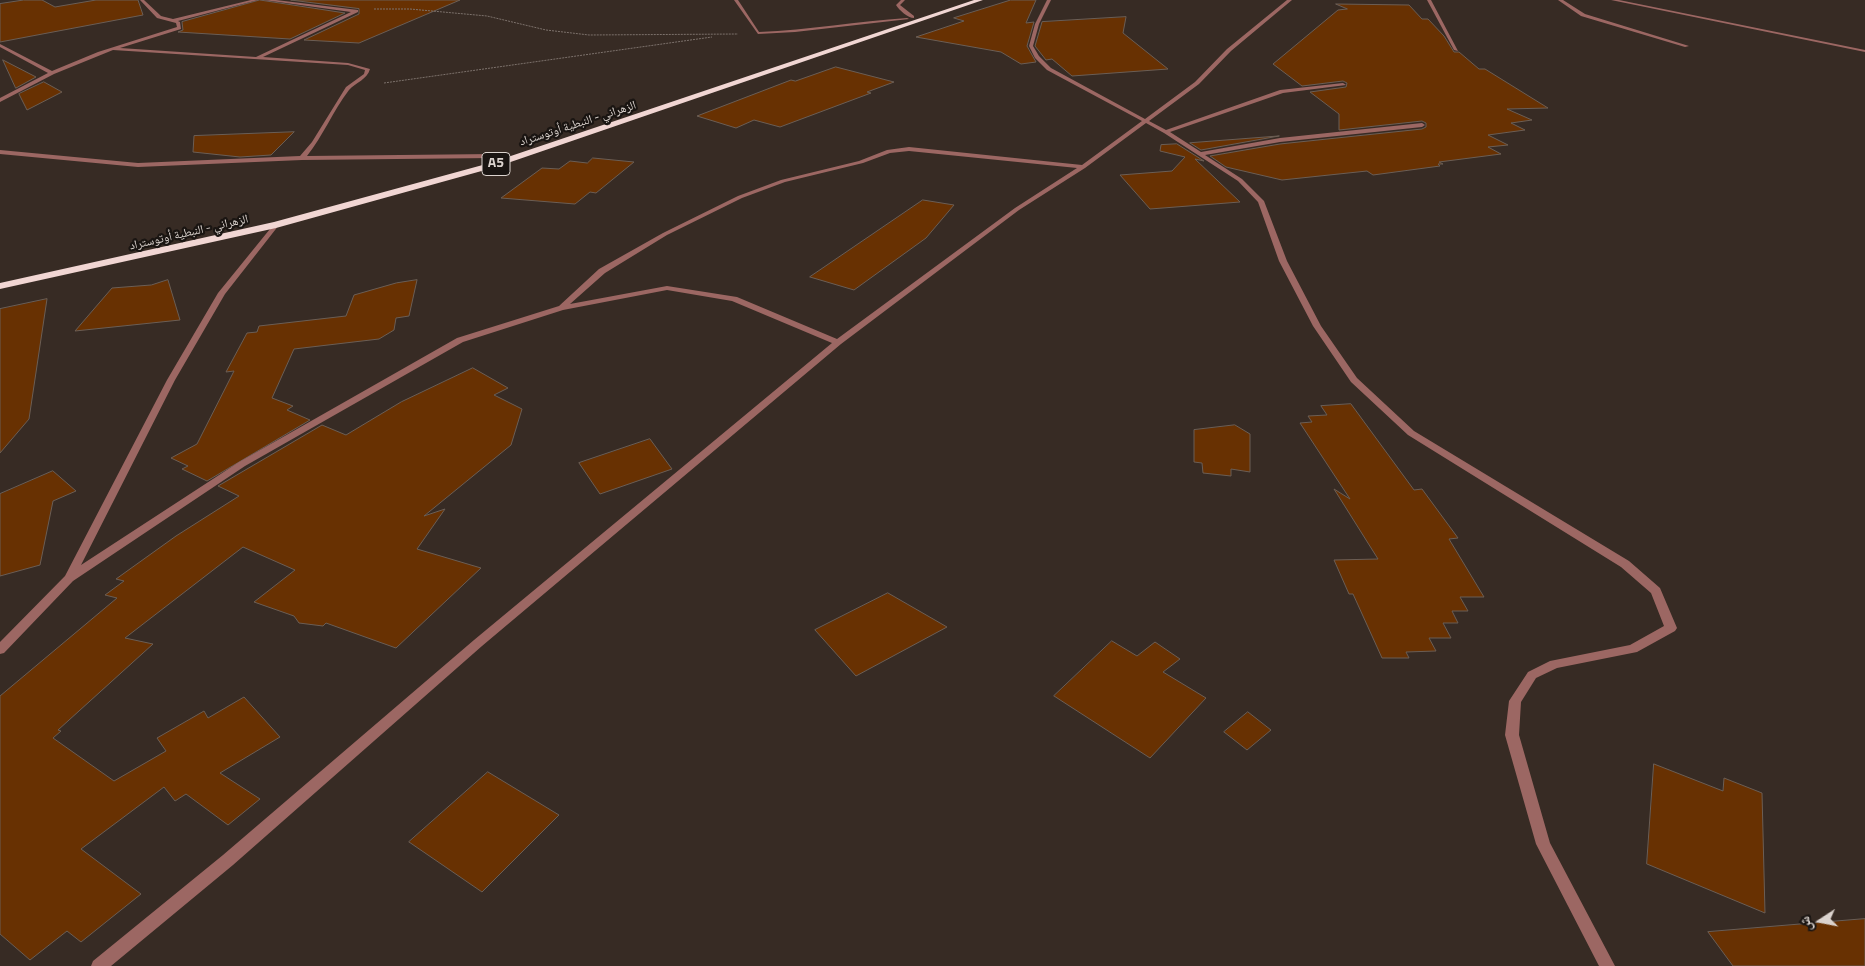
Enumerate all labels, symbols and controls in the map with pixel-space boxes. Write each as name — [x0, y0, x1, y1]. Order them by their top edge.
street label: الزهراني - النبطية أوتوستراد — [518, 98, 638, 150]
road number: A5 — [482, 152, 510, 175]
street label: الزهراني - النبطية أوتوستراد — [128, 212, 250, 254]
north arrow — [1795, 896, 1845, 946]
text: ش — [1793, 915, 1817, 933]

